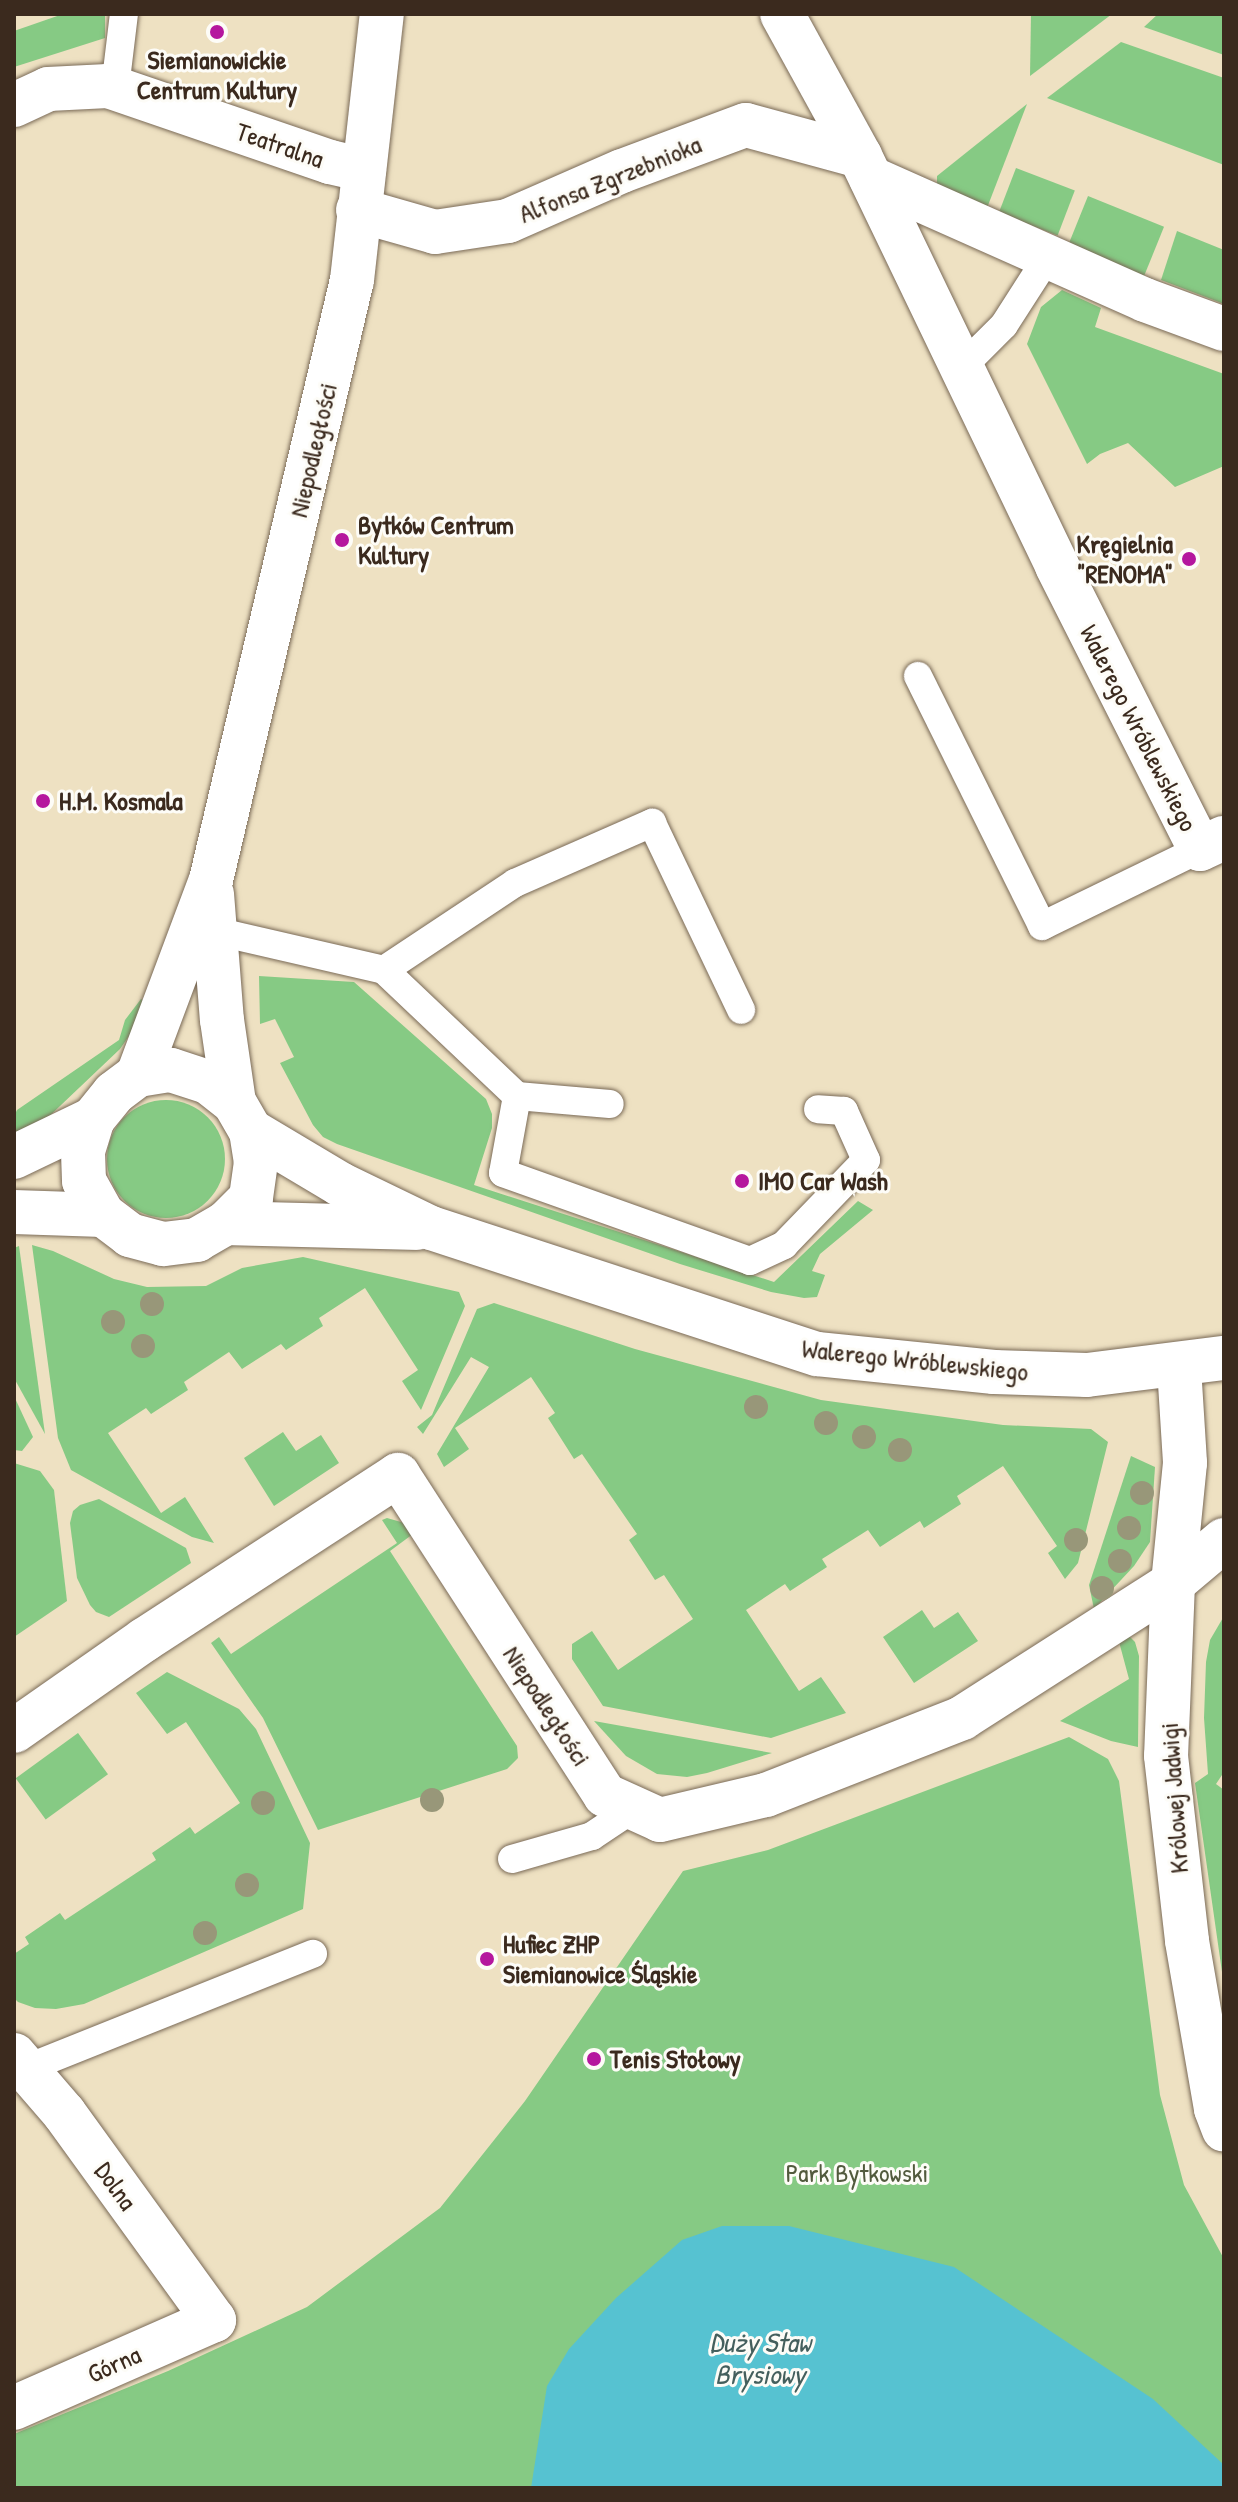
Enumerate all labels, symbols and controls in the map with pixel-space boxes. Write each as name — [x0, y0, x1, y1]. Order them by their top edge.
marker: Siemianowickie Centrum Kultury — [208, 23, 226, 41]
place label: Siemianowickie Centrum Kultury — [137, 44, 297, 106]
street label: Teatralna — [232, 115, 328, 175]
street label: Alfonsa Zgrzebnioka — [515, 128, 705, 230]
street label: Niepodległości — [282, 380, 344, 520]
place label: Bytków Centrum Kultury — [358, 509, 514, 570]
place label: Kręgielnia "RENOMA" — [1077, 528, 1173, 590]
marker: Bytków Centrum Kultury — [333, 531, 351, 549]
marker: Kręgielnia "RENOMA" — [1180, 550, 1198, 568]
street label: Walerego Wróblewskiego — [1073, 620, 1205, 836]
place label: H.M. Kosmala — [59, 785, 183, 817]
marker: H.M. Kosmala — [34, 792, 52, 810]
place label: IMO Car Wash — [758, 1165, 888, 1197]
marker: IMO Car Wash — [733, 1172, 751, 1190]
street label: Walerego Wróblewskiego — [800, 1333, 1030, 1387]
street label: Niepodległości — [497, 1640, 597, 1772]
street label: Królowej Jadwigi — [1153, 1722, 1195, 1874]
place label: Hufiec ZHP Siemianowice Śląskie — [503, 1928, 697, 1990]
marker: Hufiec ZHP Siemianowice Śląskie — [478, 1950, 496, 1968]
place label: Tenis Stołowy — [610, 2043, 741, 2075]
marker: Tenis Stołowy — [585, 2050, 603, 2068]
street label: Dolna — [88, 2156, 144, 2216]
park label: Park Bytkowski — [786, 2157, 928, 2189]
water label: Duży Staw Brysiowy — [709, 2325, 811, 2391]
street label: Górna — [83, 2339, 145, 2389]

